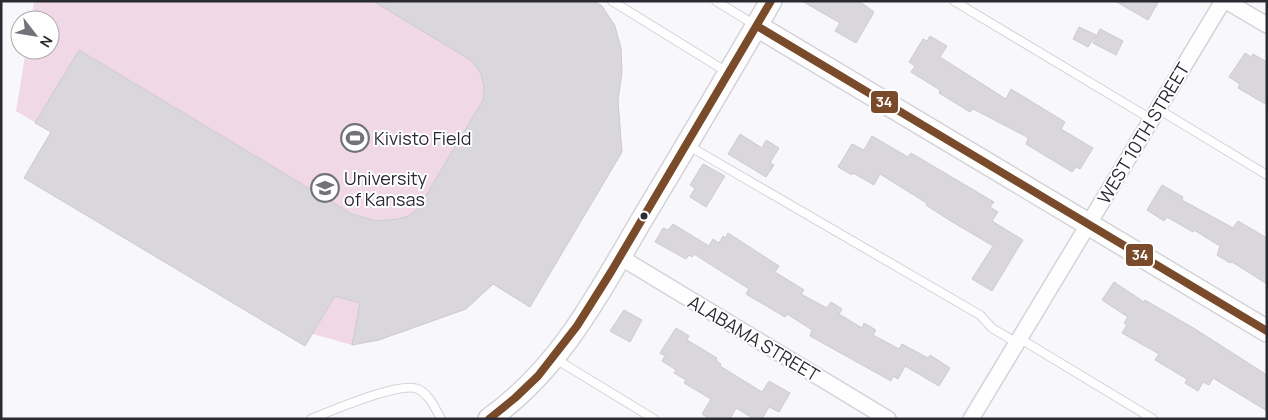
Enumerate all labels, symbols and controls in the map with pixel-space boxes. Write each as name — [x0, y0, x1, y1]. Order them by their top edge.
north arrow — [10, 10, 60, 60]
text: N — [36, 33, 57, 51]
street label: WEST 10TH STREET — [1091, 58, 1195, 208]
line badge: 34 — [870, 90, 899, 114]
text: 34 — [876, 92, 892, 111]
sports icon: Kivisto Field — [340, 123, 370, 153]
place label: Kivisto Field — [374, 126, 471, 150]
place label: University of Kansas — [344, 166, 428, 211]
school or university icon: University of Kansas — [310, 173, 340, 203]
unlabelled marker — [639, 211, 649, 221]
line badge: 34 — [1125, 243, 1154, 267]
text: 34 — [1132, 245, 1148, 264]
street label: ALABAMA STREET — [684, 289, 824, 387]

